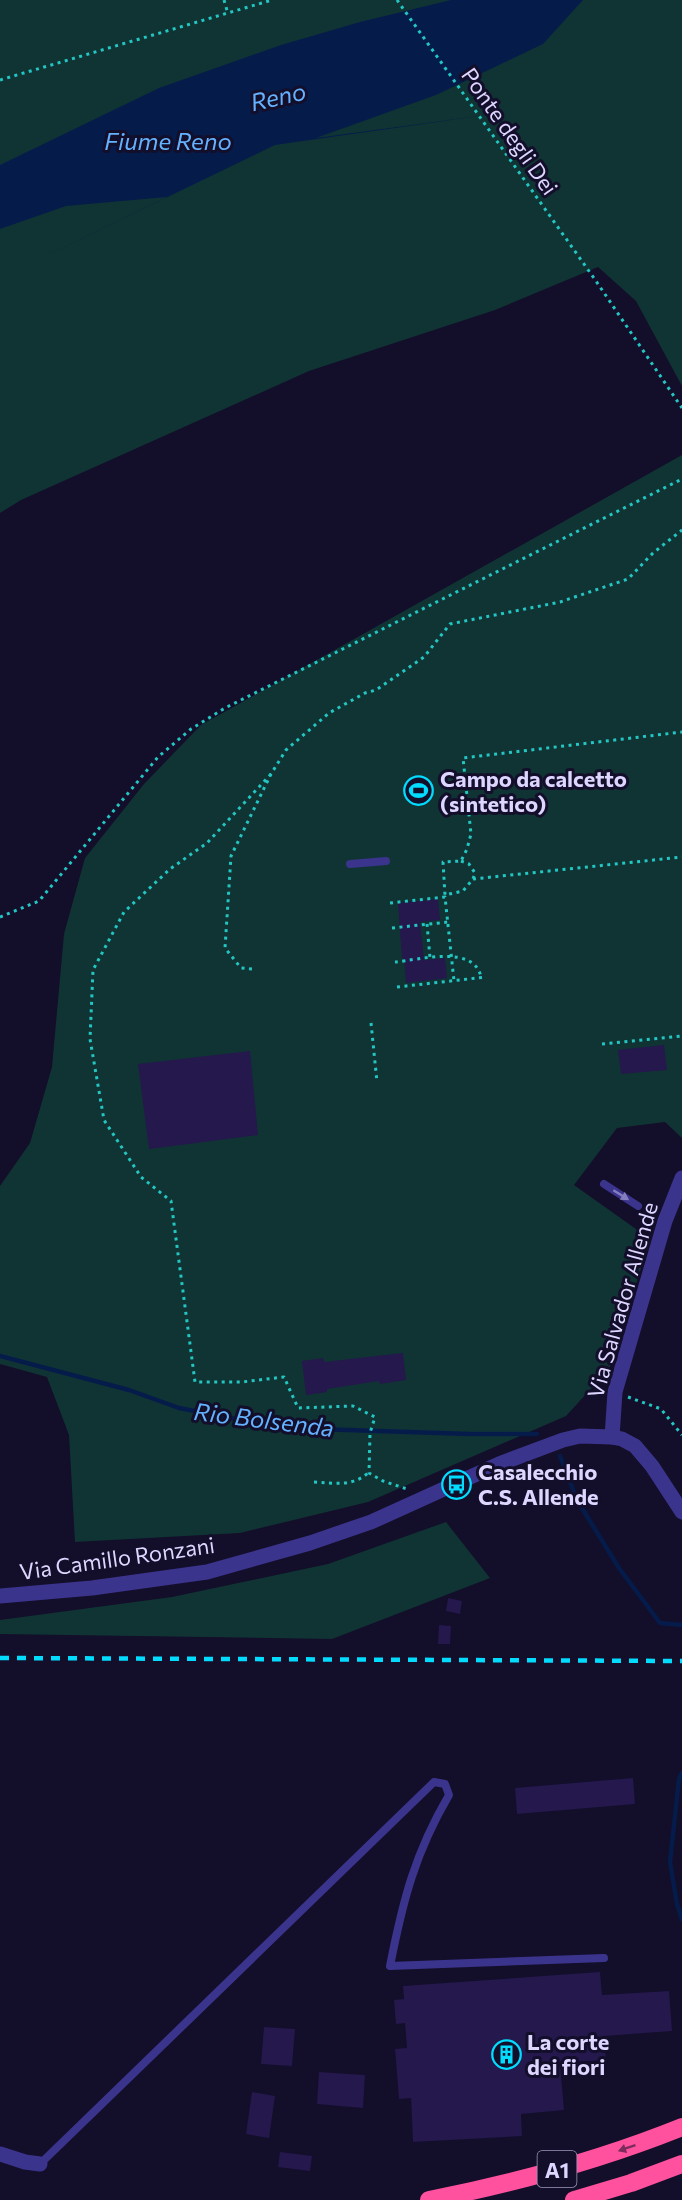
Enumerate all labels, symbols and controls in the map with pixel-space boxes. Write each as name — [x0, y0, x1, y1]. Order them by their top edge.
street label: Ponte degli Dei — [456, 62, 564, 200]
water label: Reno — [247, 76, 309, 116]
water label: Fiume Reno — [104, 126, 232, 155]
place label: Campo da calcetto (sintetico) — [440, 765, 627, 817]
sports icon: Campo da calcetto (sintetico) — [403, 775, 435, 807]
one-way arrow — [613, 1189, 629, 1200]
street label: Via Salvador Allende — [581, 1199, 663, 1401]
water label: Rio Bolsenda — [192, 1396, 336, 1442]
place label: Casalecchio C.S. Allende — [478, 1458, 599, 1510]
bus stop icon: Casalecchio C.S. Allende — [441, 1468, 473, 1500]
street label: Via Camillo Ronzani — [18, 1531, 216, 1585]
place label: La corte dei fiori — [527, 2028, 609, 2080]
building icon: La corte dei fiori — [490, 2038, 522, 2070]
one-way arrow — [618, 2144, 636, 2153]
road number: A1 — [538, 2151, 576, 2187]

